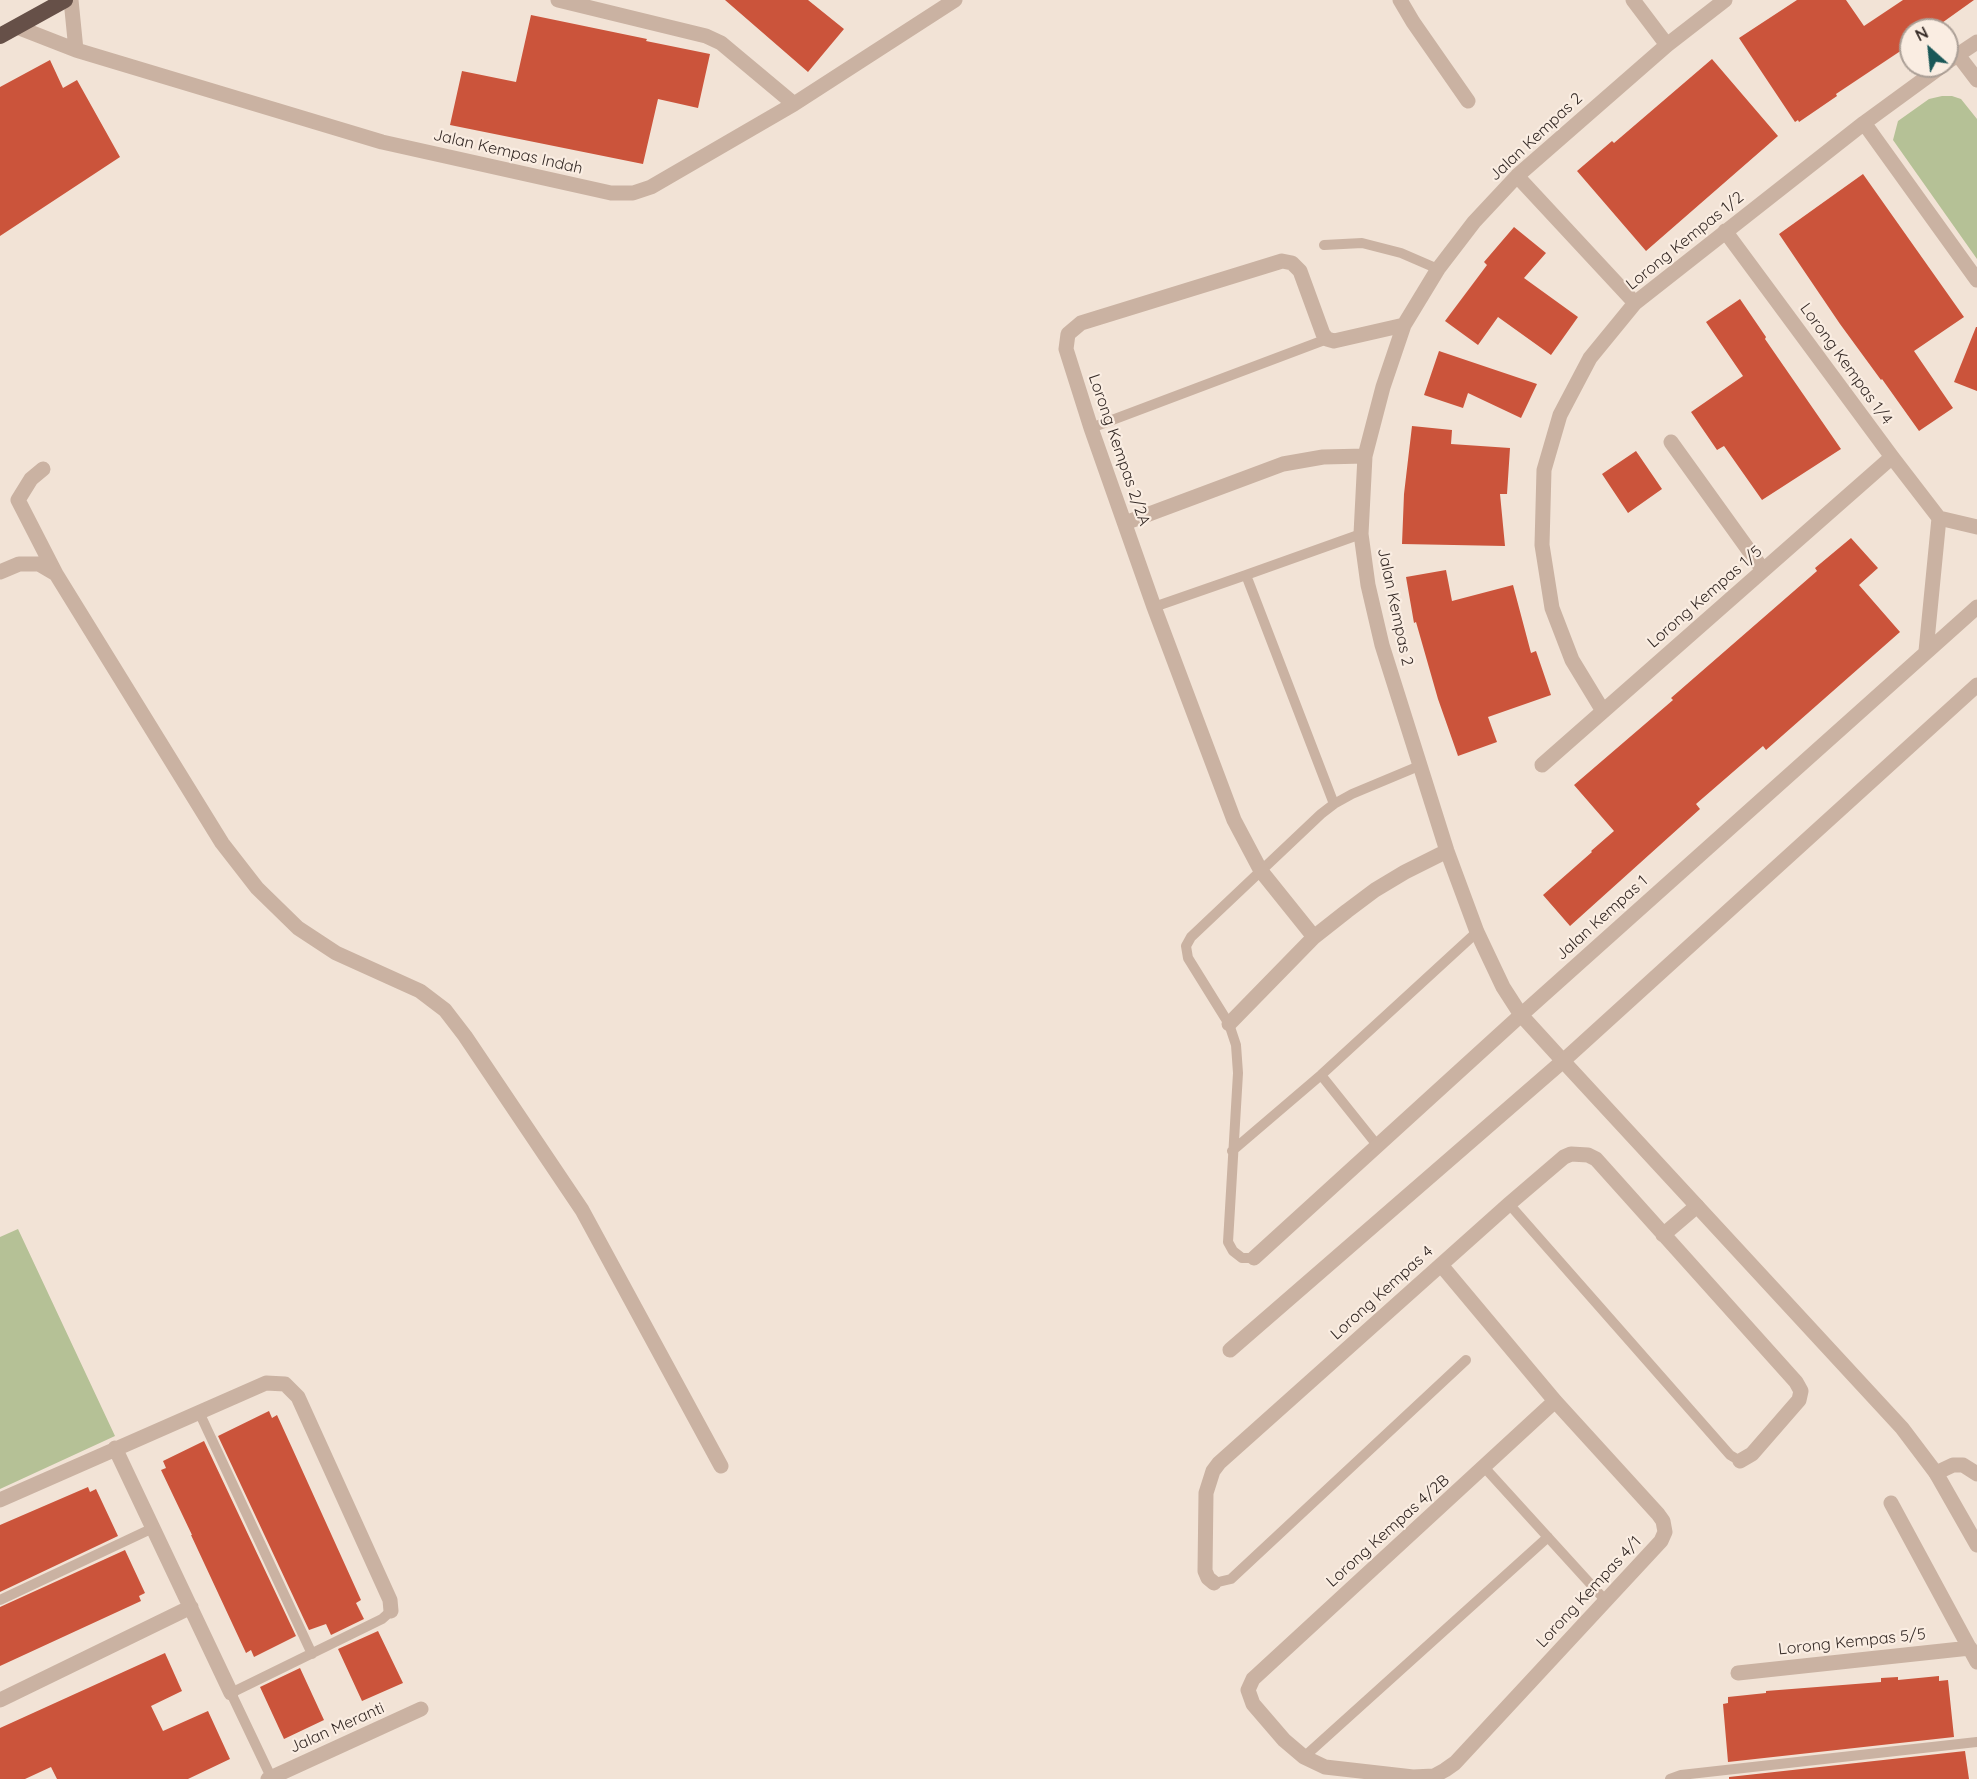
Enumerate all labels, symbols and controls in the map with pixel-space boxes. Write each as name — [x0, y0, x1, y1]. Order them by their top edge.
north arrow — [1899, 18, 1959, 78]
text: N — [1912, 22, 1932, 45]
street label: Jalan Kempas 2 — [1486, 89, 1586, 185]
street label: Jalan Kempas Indah — [431, 125, 585, 179]
street label: Lorong Kempas 1/2 — [1622, 188, 1748, 294]
street label: Lorong Kempas 1/4 — [1796, 300, 1896, 428]
street label: Lorong Kempas 2/2A — [1084, 372, 1154, 528]
street label: Lorong Kempas 1/5 — [1644, 542, 1766, 652]
street label: Jalan Kempas 2 — [1373, 546, 1417, 668]
street label: Jalan Kempas 1 — [1552, 872, 1652, 964]
street label: Lorong Kempas 4 — [1327, 1242, 1437, 1344]
street label: Lorong Kempas 4/2B — [1323, 1471, 1453, 1591]
street label: Lorong Kempas 4/1 — [1532, 1532, 1646, 1652]
street label: Lorong Kempas 5/5 — [1777, 1625, 1927, 1659]
street label: Jalan Meranti — [287, 1699, 387, 1757]

